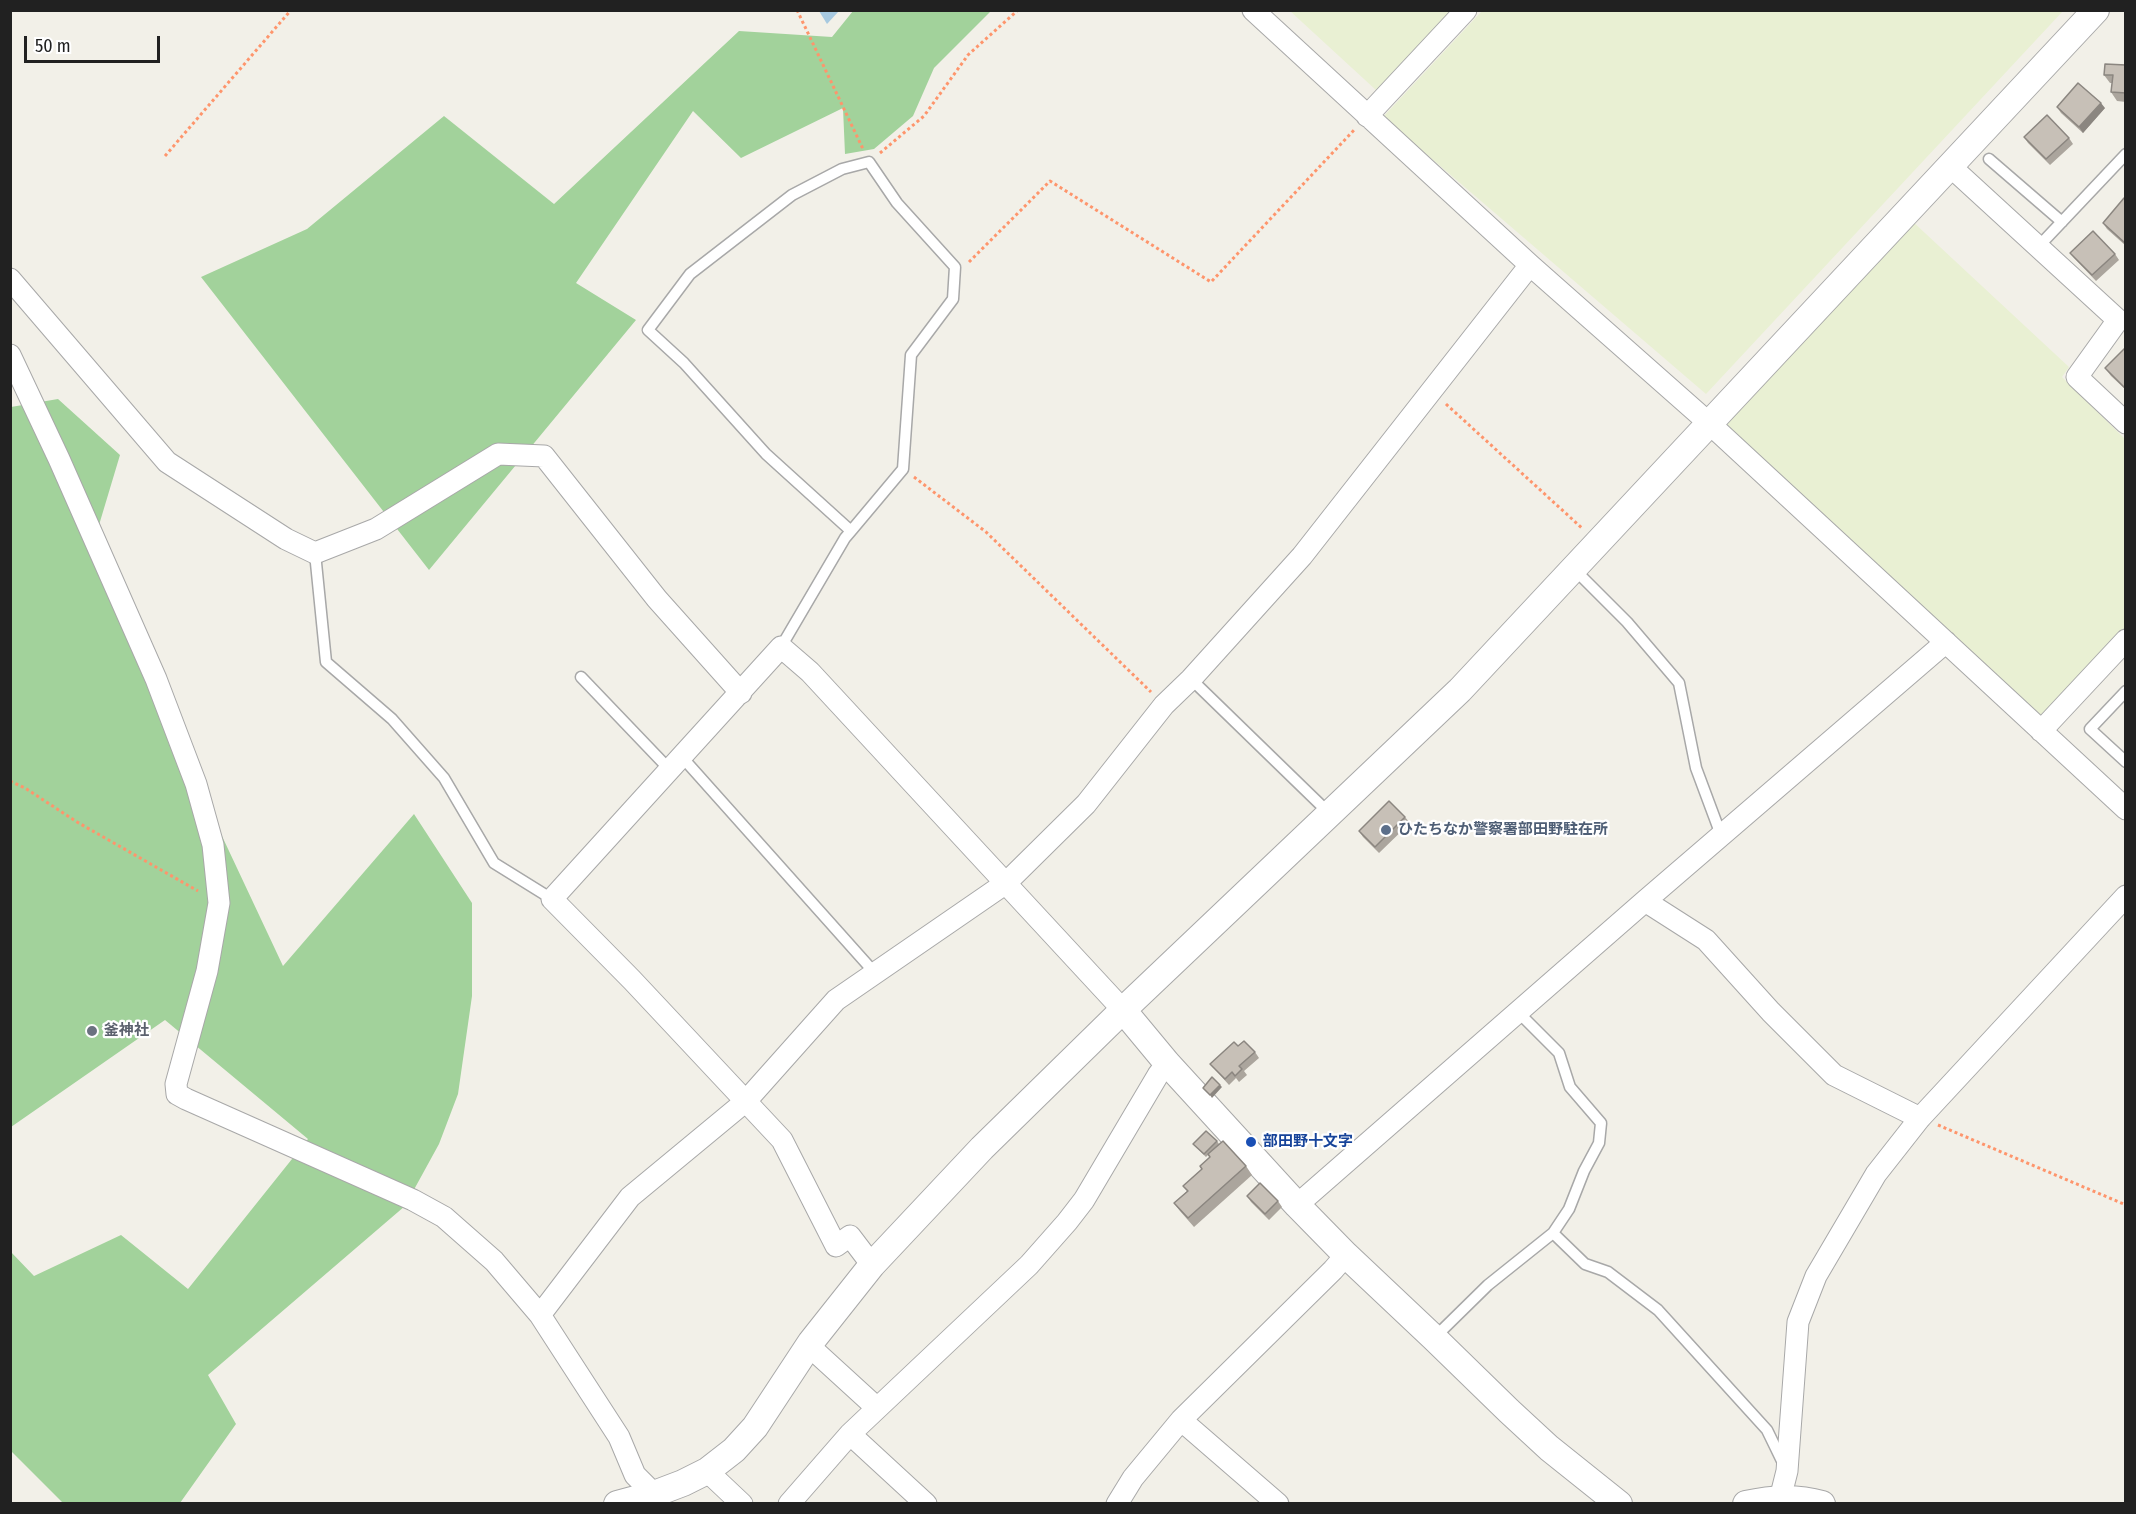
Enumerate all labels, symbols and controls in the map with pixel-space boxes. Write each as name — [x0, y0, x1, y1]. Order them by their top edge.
scale bar — [27, 24, 164, 62]
text: 50 m — [35, 35, 71, 57]
place label: ひたちなか警察署部田野駐在所 — [1398, 821, 1608, 839]
marker: ひたちなか警察署部田野駐在所 — [1379, 823, 1393, 837]
place label: 釜神社 — [104, 1022, 149, 1040]
marker: 釜神社 — [85, 1024, 99, 1038]
place label: 部田野十文字 — [1263, 1133, 1353, 1151]
marker: 部田野十文字 — [1244, 1135, 1258, 1149]

